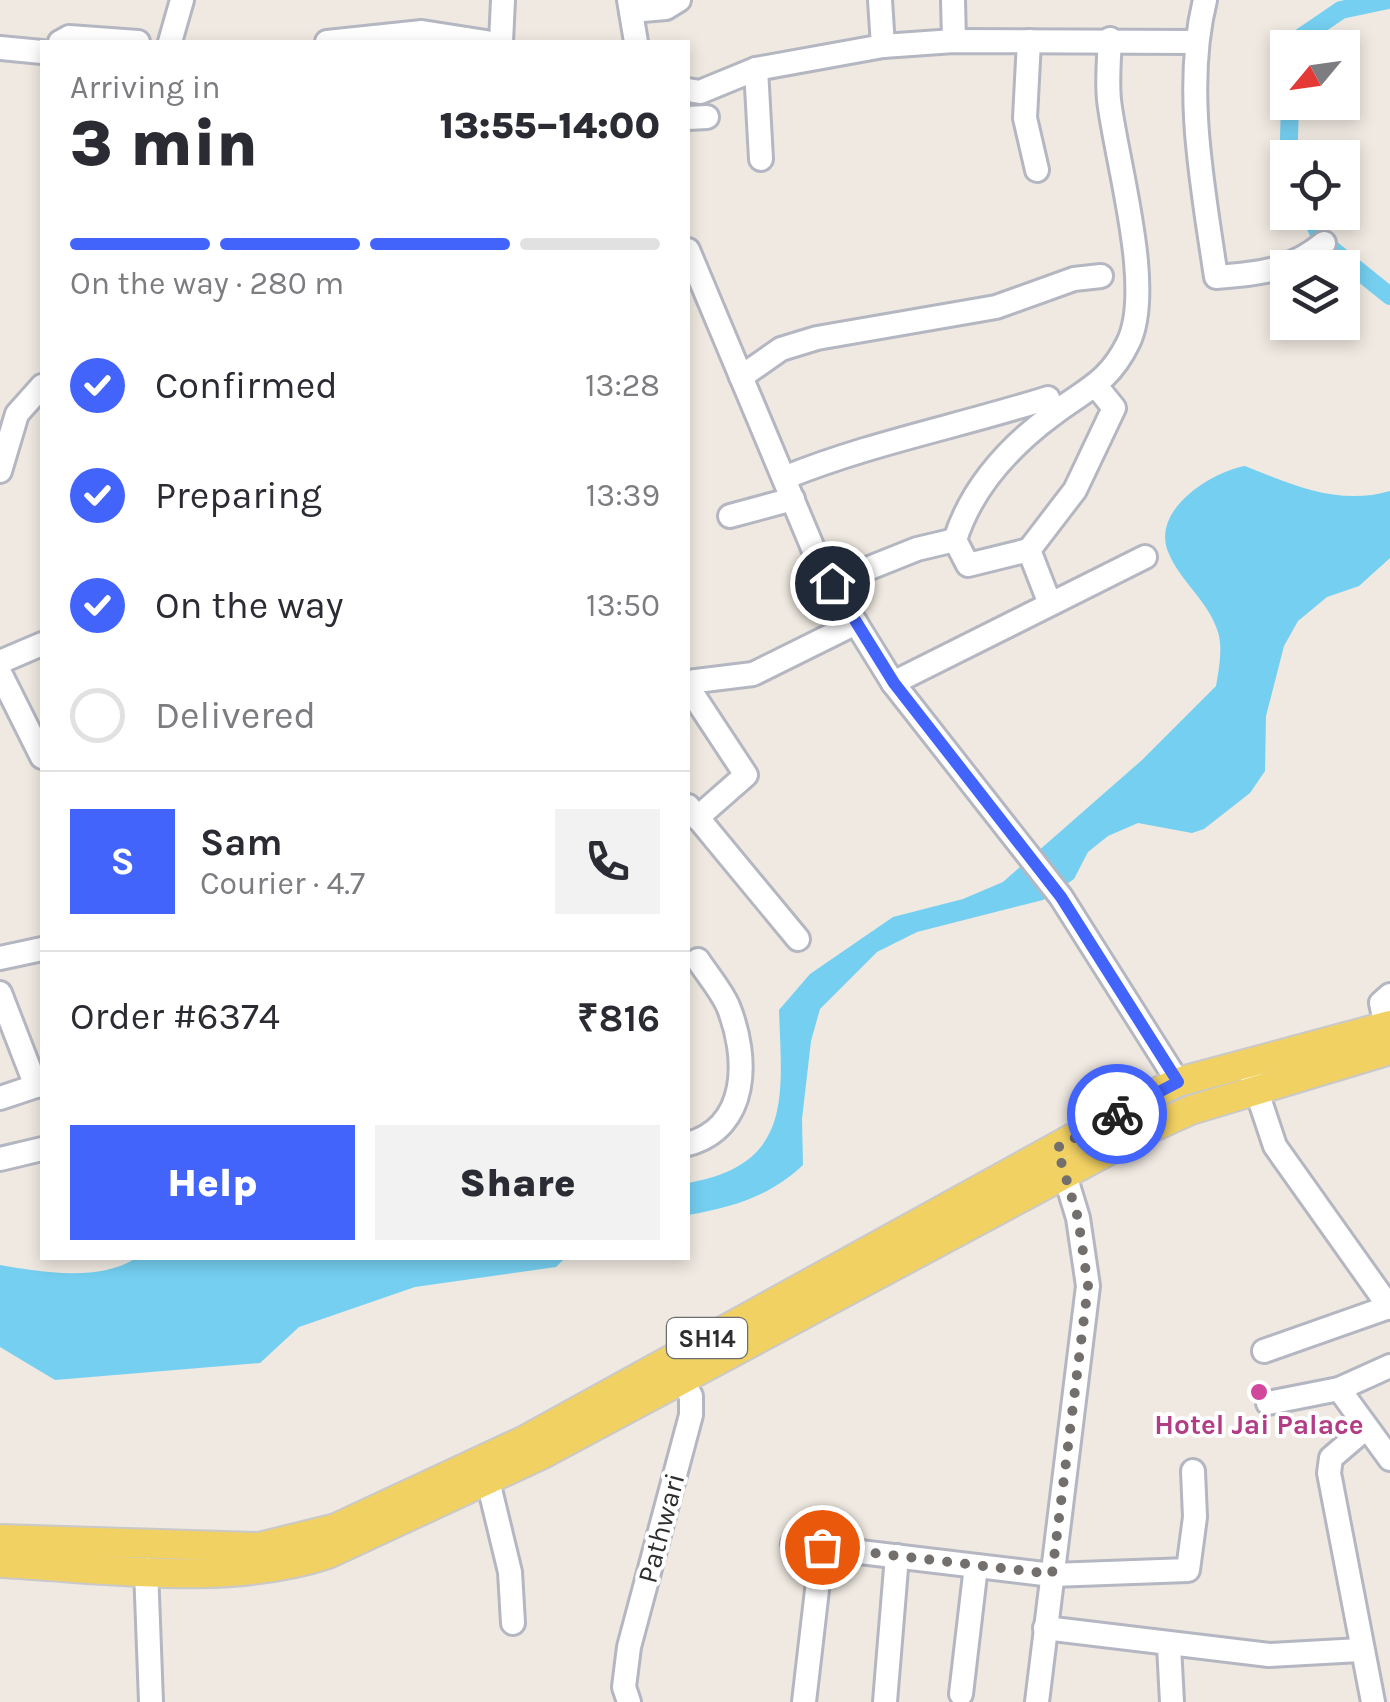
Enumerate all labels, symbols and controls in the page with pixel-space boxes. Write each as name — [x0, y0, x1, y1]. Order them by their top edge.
north arrow — [1270, 30, 1360, 120]
map controls — [1270, 30, 1360, 340]
text: Arriving in — [70, 69, 221, 106]
text: 13:55–14:00 — [439, 103, 660, 148]
text: 3 min — [70, 105, 258, 181]
button: locate — [1270, 140, 1360, 230]
button: layers — [1270, 250, 1360, 340]
text: On the way · 280 m — [70, 265, 344, 302]
icon: check — [70, 358, 125, 413]
text: Confirmed — [155, 363, 338, 408]
text: 13:28 — [585, 367, 660, 404]
icon: check — [70, 468, 125, 523]
text: Preparing — [155, 473, 322, 518]
text: 13:39 — [586, 477, 660, 514]
pin — [790, 541, 875, 626]
icon: home — [805, 556, 860, 611]
icon: check — [70, 578, 125, 633]
text: On the way — [155, 583, 343, 628]
text: 13:50 — [586, 587, 660, 624]
text: Delivered — [155, 693, 316, 738]
button: phone — [555, 809, 660, 914]
text: Sam — [200, 820, 283, 865]
text: S — [110, 839, 135, 884]
text: Courier · 4.7 — [200, 865, 365, 902]
text: Order #6374 — [70, 994, 280, 1039]
text: ₹816 — [577, 996, 660, 1041]
courier — [1067, 1064, 1167, 1164]
icon: bike — [1090, 1087, 1145, 1142]
button: Help — [70, 1125, 355, 1240]
button: Share — [375, 1125, 660, 1240]
road number: SH14 — [667, 1318, 747, 1358]
marker: Hotel Jai Palace — [1248, 1381, 1270, 1403]
place label: Hotel Jai Palace — [1154, 1408, 1364, 1441]
street label: Pathwari — [631, 1469, 691, 1587]
pin — [780, 1505, 865, 1590]
icon: bag — [795, 1520, 850, 1575]

